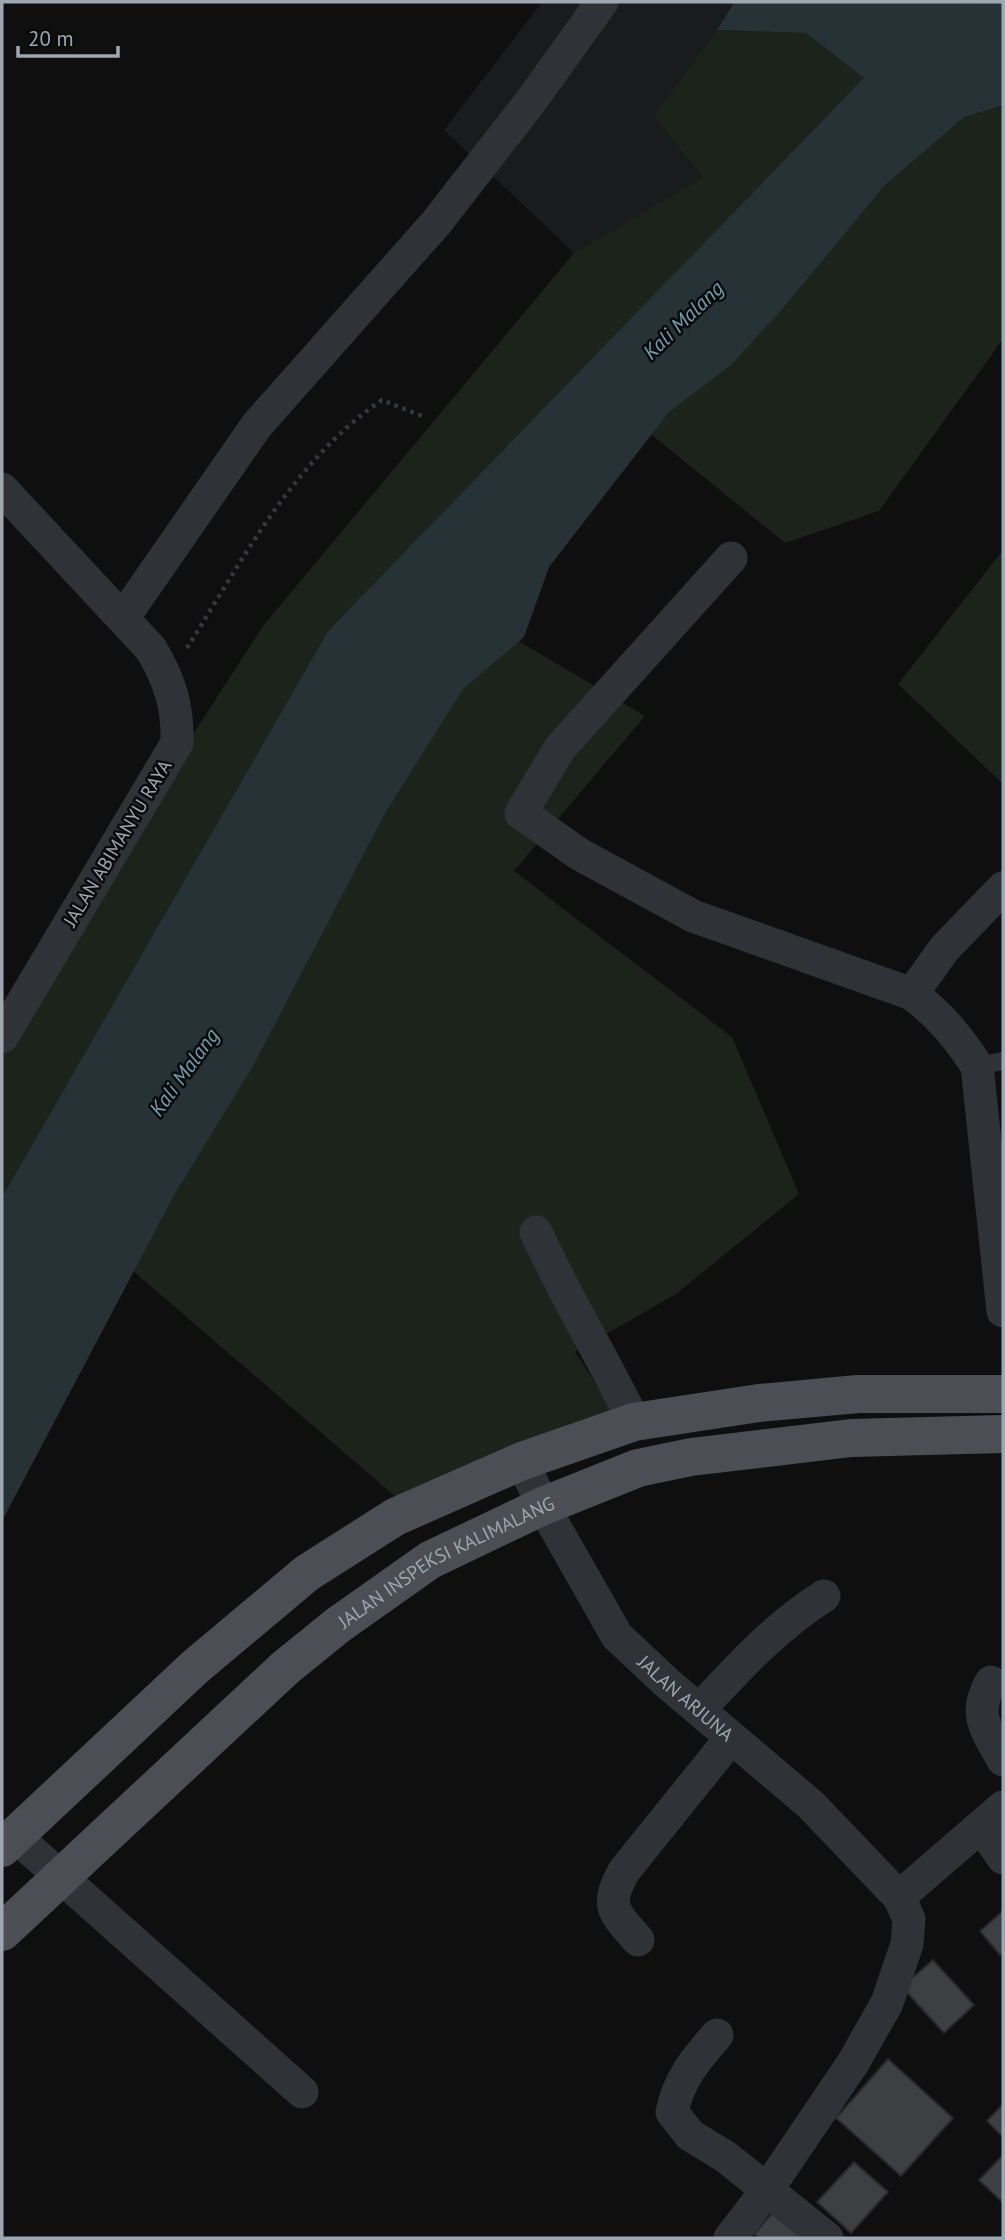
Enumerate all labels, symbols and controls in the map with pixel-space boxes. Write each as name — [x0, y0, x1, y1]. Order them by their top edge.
scale bar — [18, 14, 117, 58]
text: 20 m — [28, 25, 74, 52]
water label: Kali Malang — [637, 275, 729, 365]
street label: JALAN ABIMANYU RAYA — [57, 755, 176, 932]
water label: Kali Malang — [143, 1022, 225, 1121]
street label: JALAN INSPEKSI KALIMALANG — [332, 1491, 558, 1634]
street label: JALAN ARJUNA — [632, 1649, 739, 1746]

